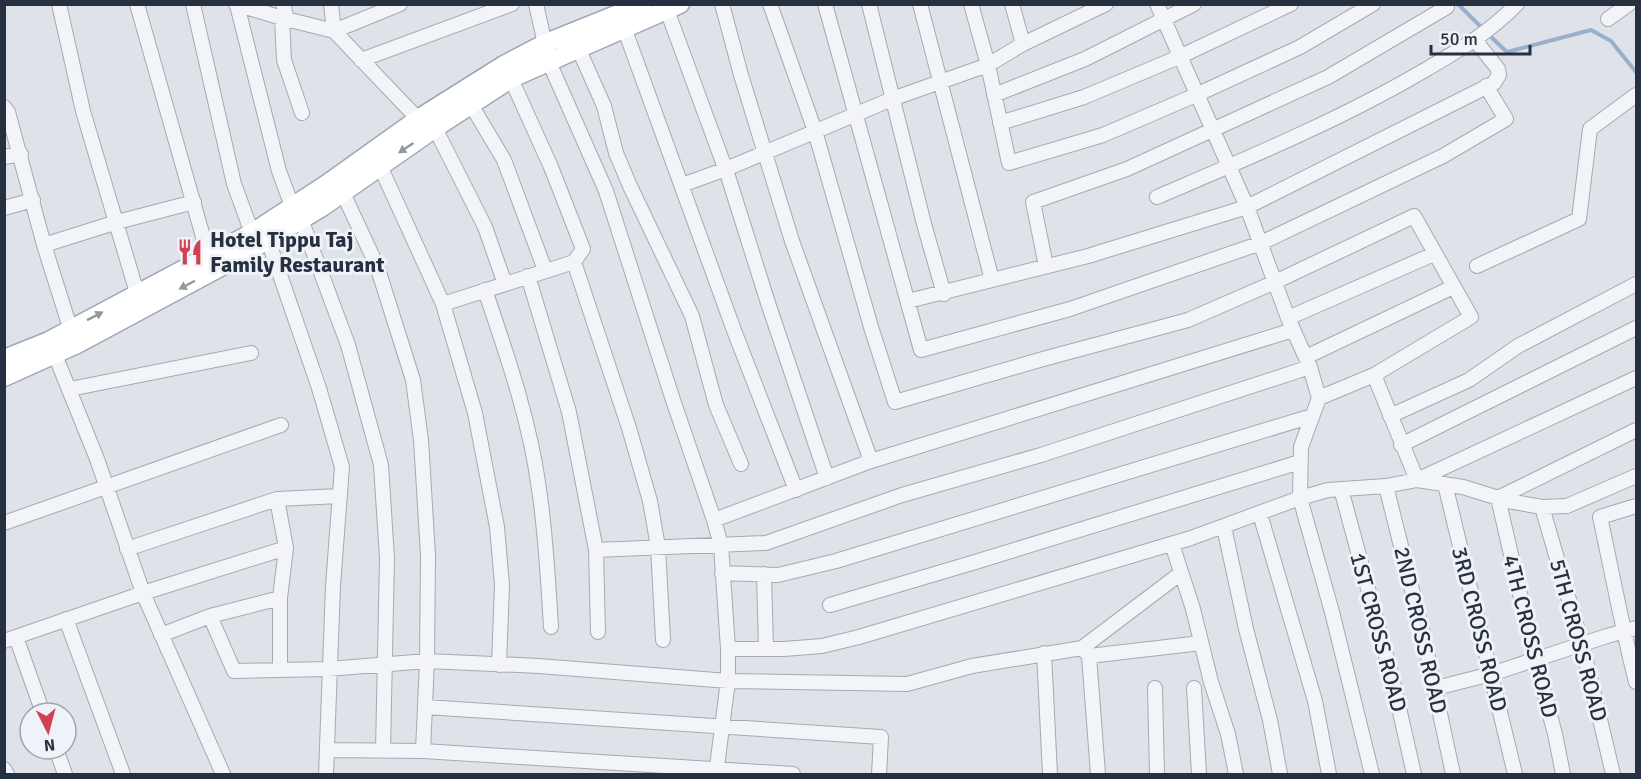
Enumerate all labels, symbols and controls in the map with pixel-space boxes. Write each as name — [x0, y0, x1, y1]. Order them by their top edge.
scale bar — [1431, 18, 1530, 56]
text: 50 m — [1440, 28, 1478, 50]
one-way arrow — [398, 142, 414, 154]
place label: Hotel Tippu Taj Family Restaurant — [210, 226, 384, 278]
restaurant icon: Hotel Tippu Taj Family Restaurant — [175, 237, 205, 267]
one-way arrow — [178, 280, 195, 290]
one-way arrow — [87, 312, 104, 321]
street label: 2ND CROSS ROAD — [1388, 544, 1453, 716]
street label: 3RD CROSS ROAD — [1446, 544, 1513, 714]
street label: 1ST CROSS ROAD — [1344, 549, 1413, 715]
street label: 4TH CROSS ROAD — [1497, 552, 1564, 720]
street label: 5TH CROSS ROAD — [1544, 556, 1613, 724]
north arrow — [18, 701, 78, 761]
text: N — [43, 734, 56, 755]

